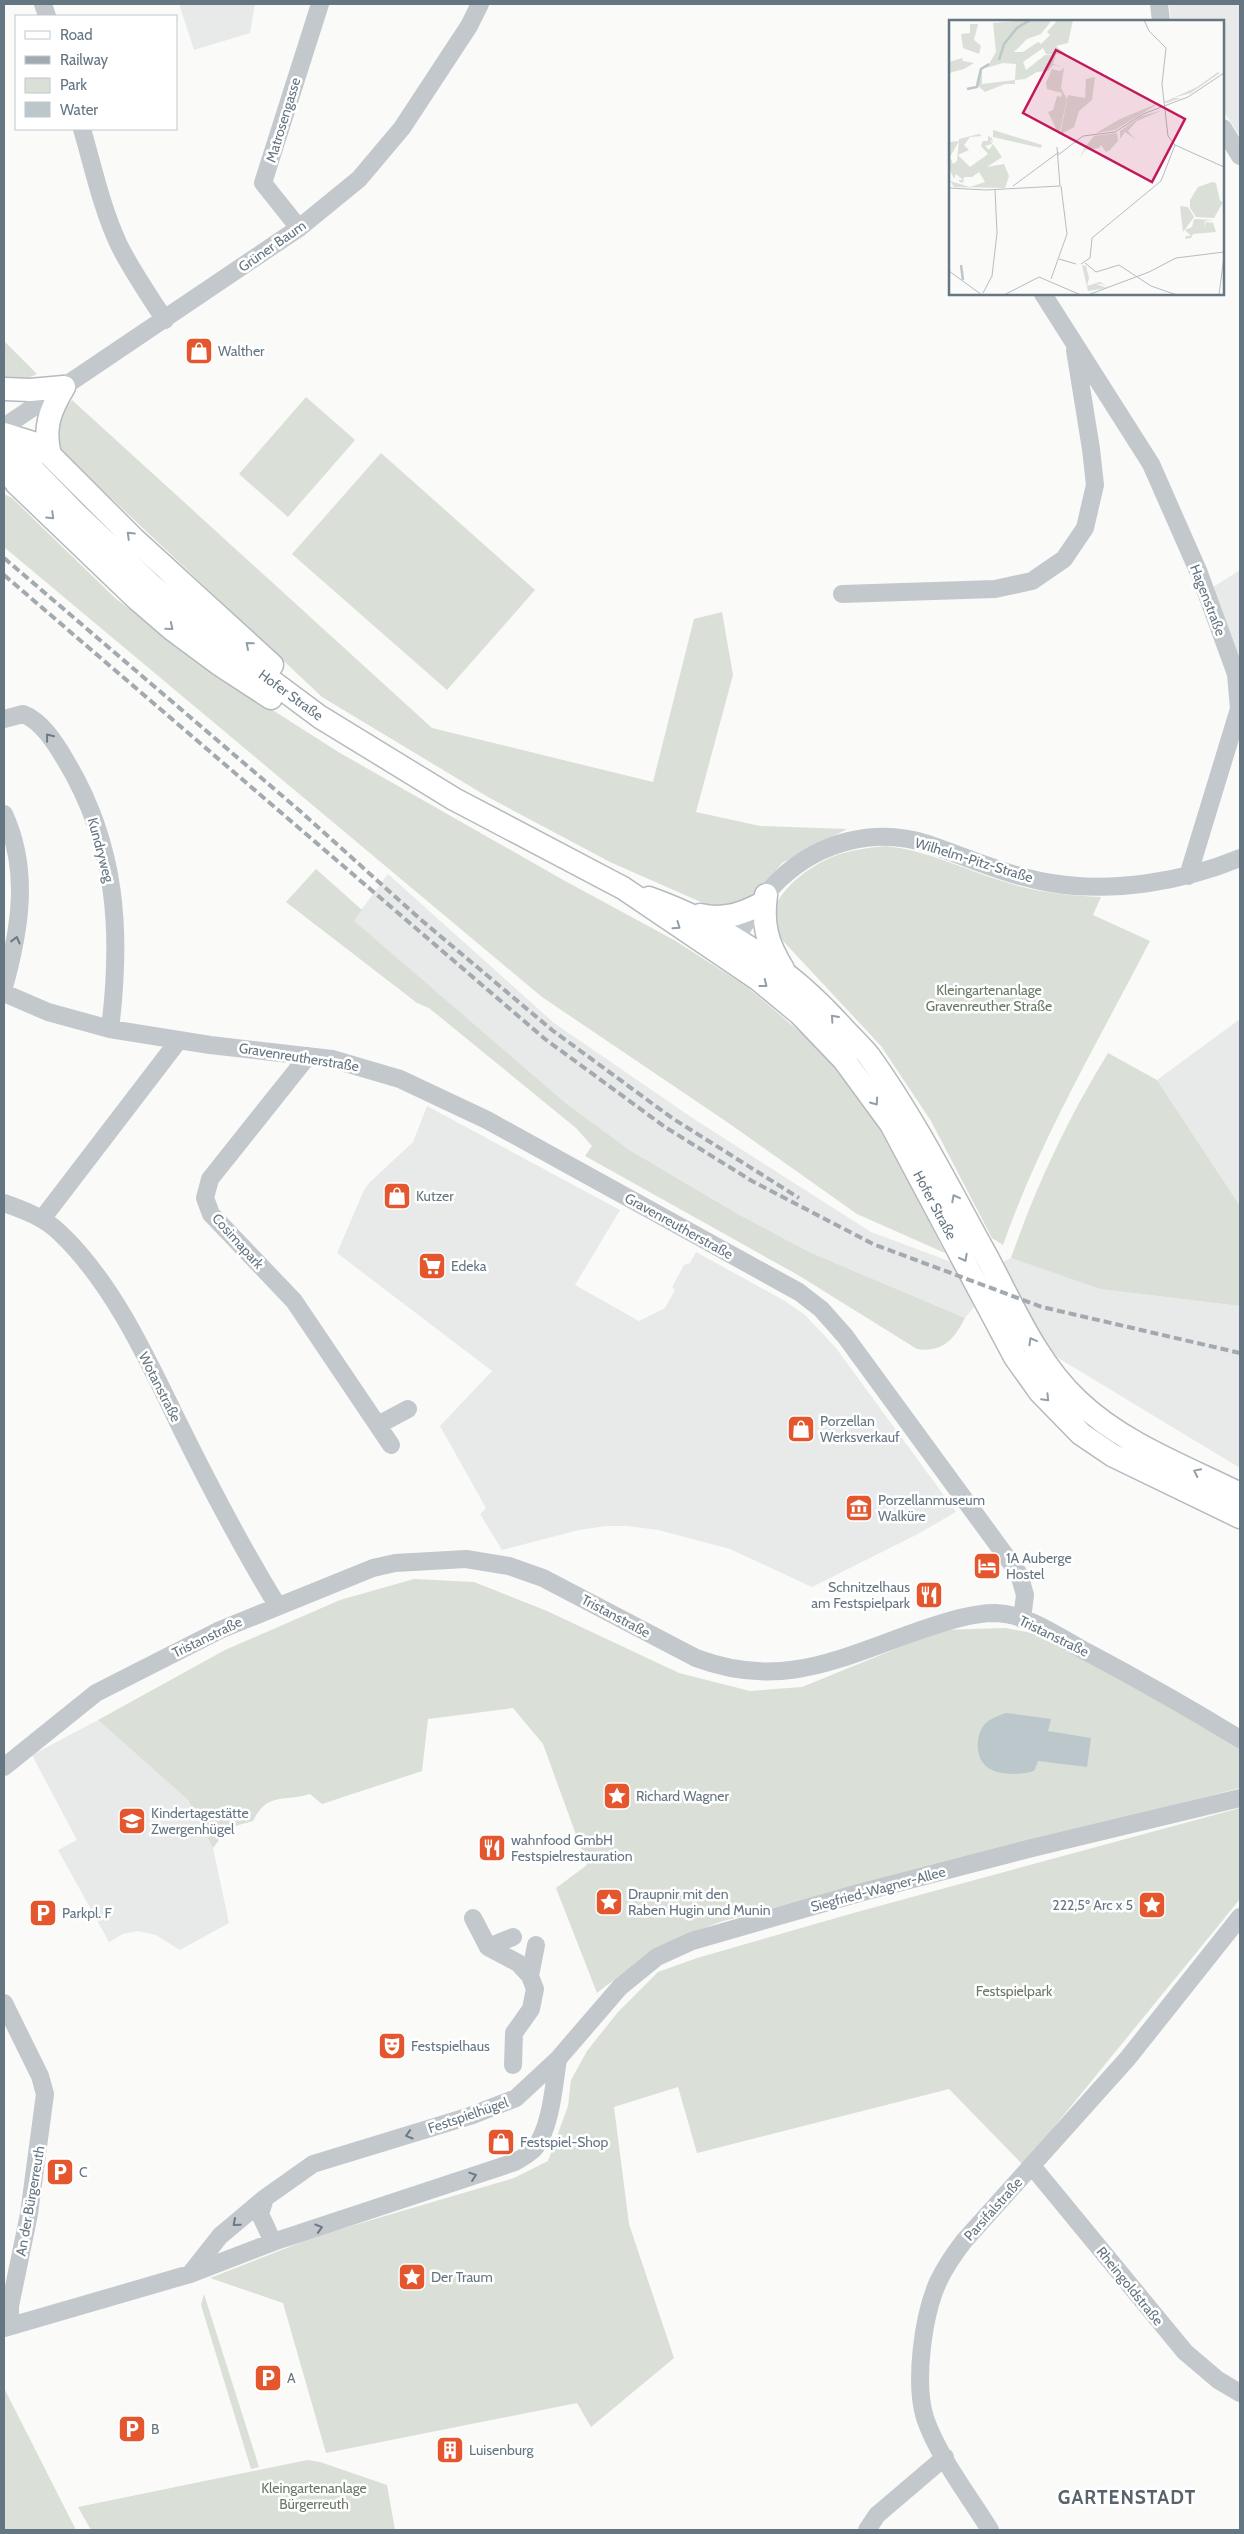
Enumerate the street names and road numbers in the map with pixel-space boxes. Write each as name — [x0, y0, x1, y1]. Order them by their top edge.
street label: Matrosengasse — [262, 75, 304, 165]
street label: Grüner Baum — [235, 216, 309, 276]
street label: Hagenstraße — [1186, 562, 1230, 638]
street label: Hofer Straße — [255, 666, 327, 724]
street label: Kundryweg — [84, 816, 119, 885]
street label: Wilhelm-Pitz-Straße — [913, 834, 1035, 886]
street label: Gravenreutherstraße — [238, 1039, 360, 1075]
street label: Hofer Straße — [909, 1167, 961, 1243]
street label: Gravenreutherstraße — [622, 1189, 736, 1263]
street label: Cosimapark — [208, 1209, 268, 1273]
street label: Wotanstraße — [135, 1349, 185, 1425]
street label: Tristanstraße — [578, 1590, 654, 1642]
street label: Tristanstraße — [1016, 1611, 1092, 1661]
street label: Tristanstraße — [169, 1612, 245, 1662]
street label: Siegfried-Wagner-Allee — [809, 1862, 947, 1916]
street label: Festspielhügel — [425, 2093, 511, 2137]
street label: An der Bürgerreuth — [11, 2144, 49, 2258]
street label: Parsifalstraße — [960, 2174, 1026, 2244]
street label: Rheingoldstraße — [1093, 2243, 1167, 2329]

